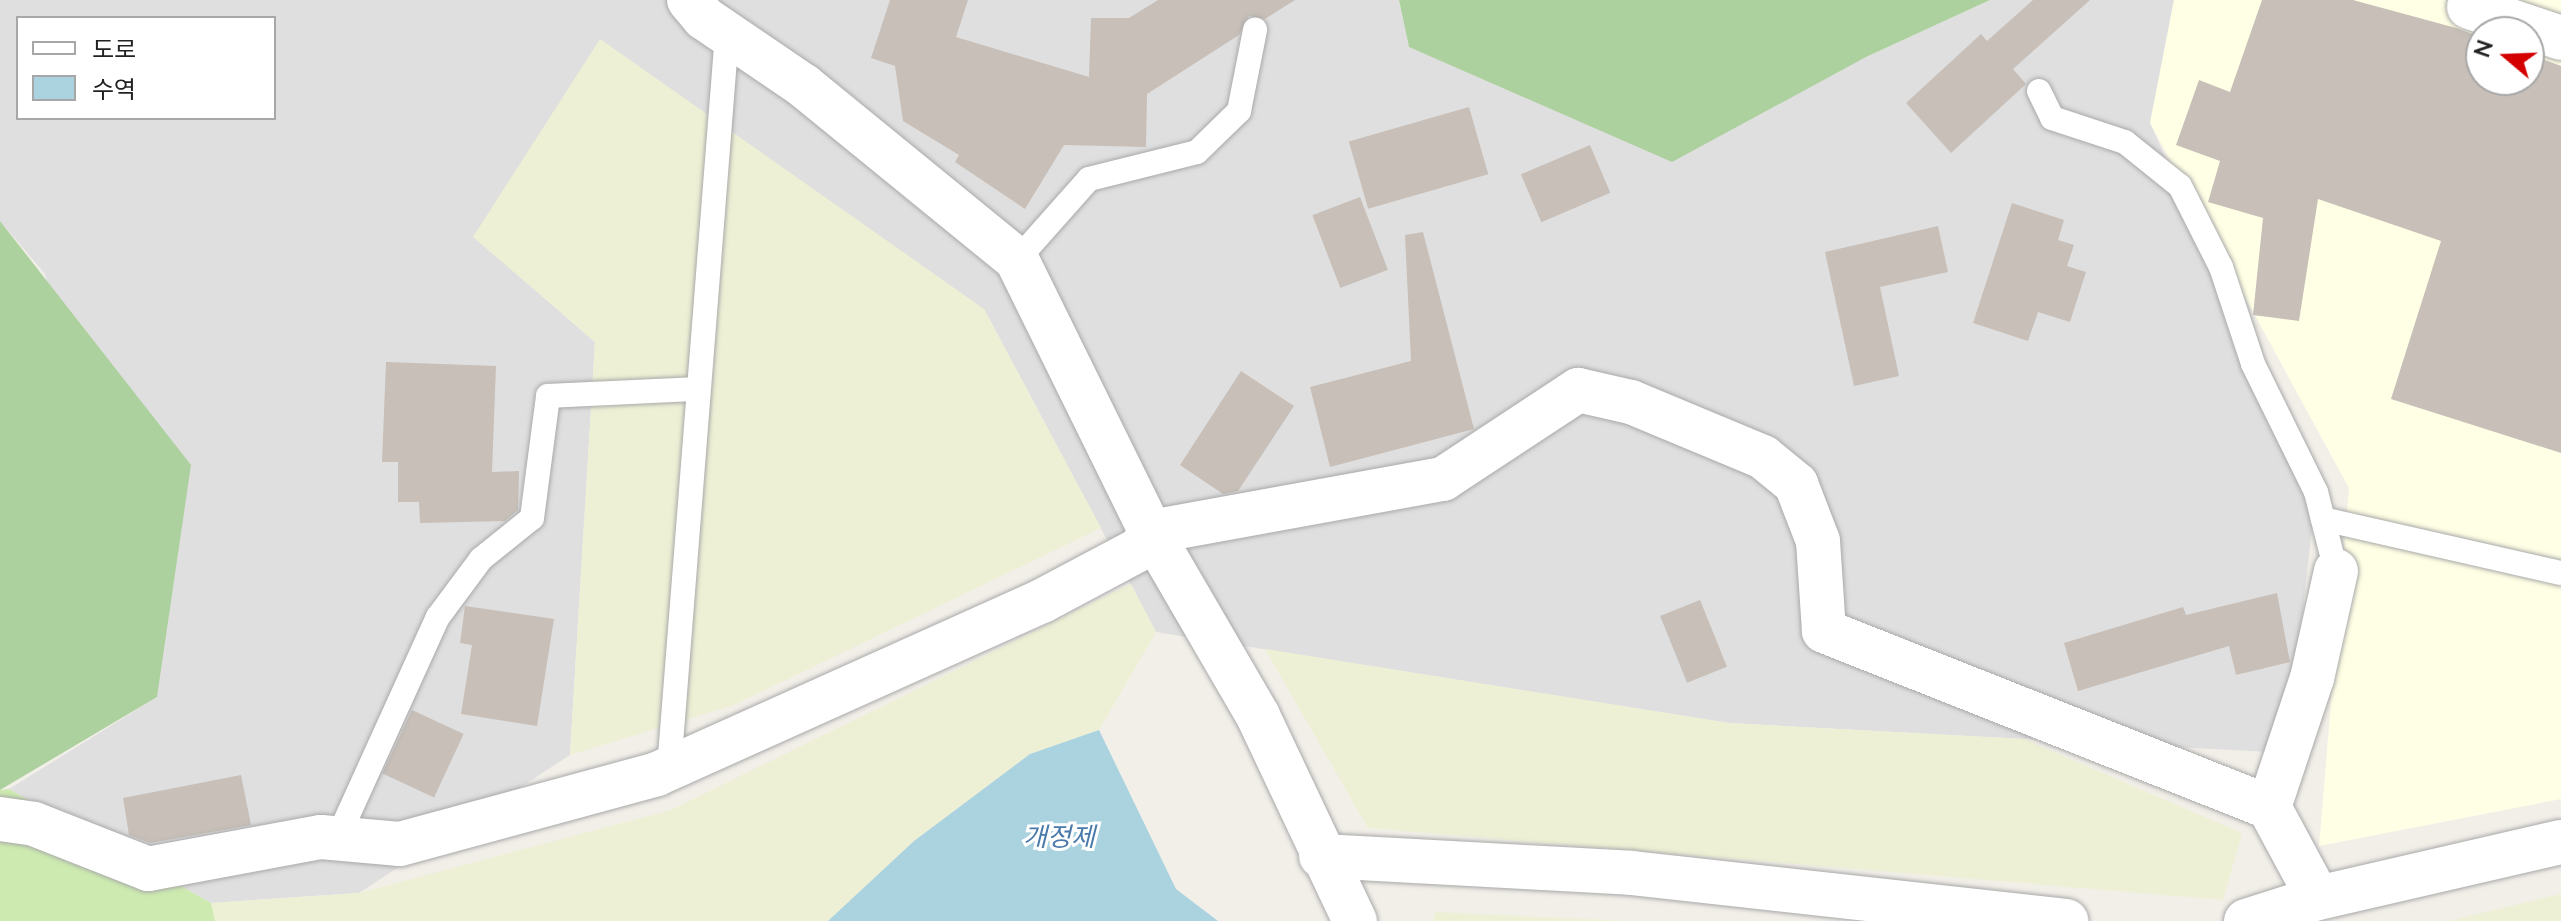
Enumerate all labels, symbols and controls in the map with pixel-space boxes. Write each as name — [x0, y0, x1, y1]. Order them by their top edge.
legend — [16, 16, 276, 120]
north arrow — [2465, 16, 2545, 96]
text: 도로 — [92, 34, 136, 66]
text: N — [2467, 36, 2501, 62]
text: 수역 — [92, 74, 136, 106]
water label: 개정제 — [1023, 822, 1095, 854]

